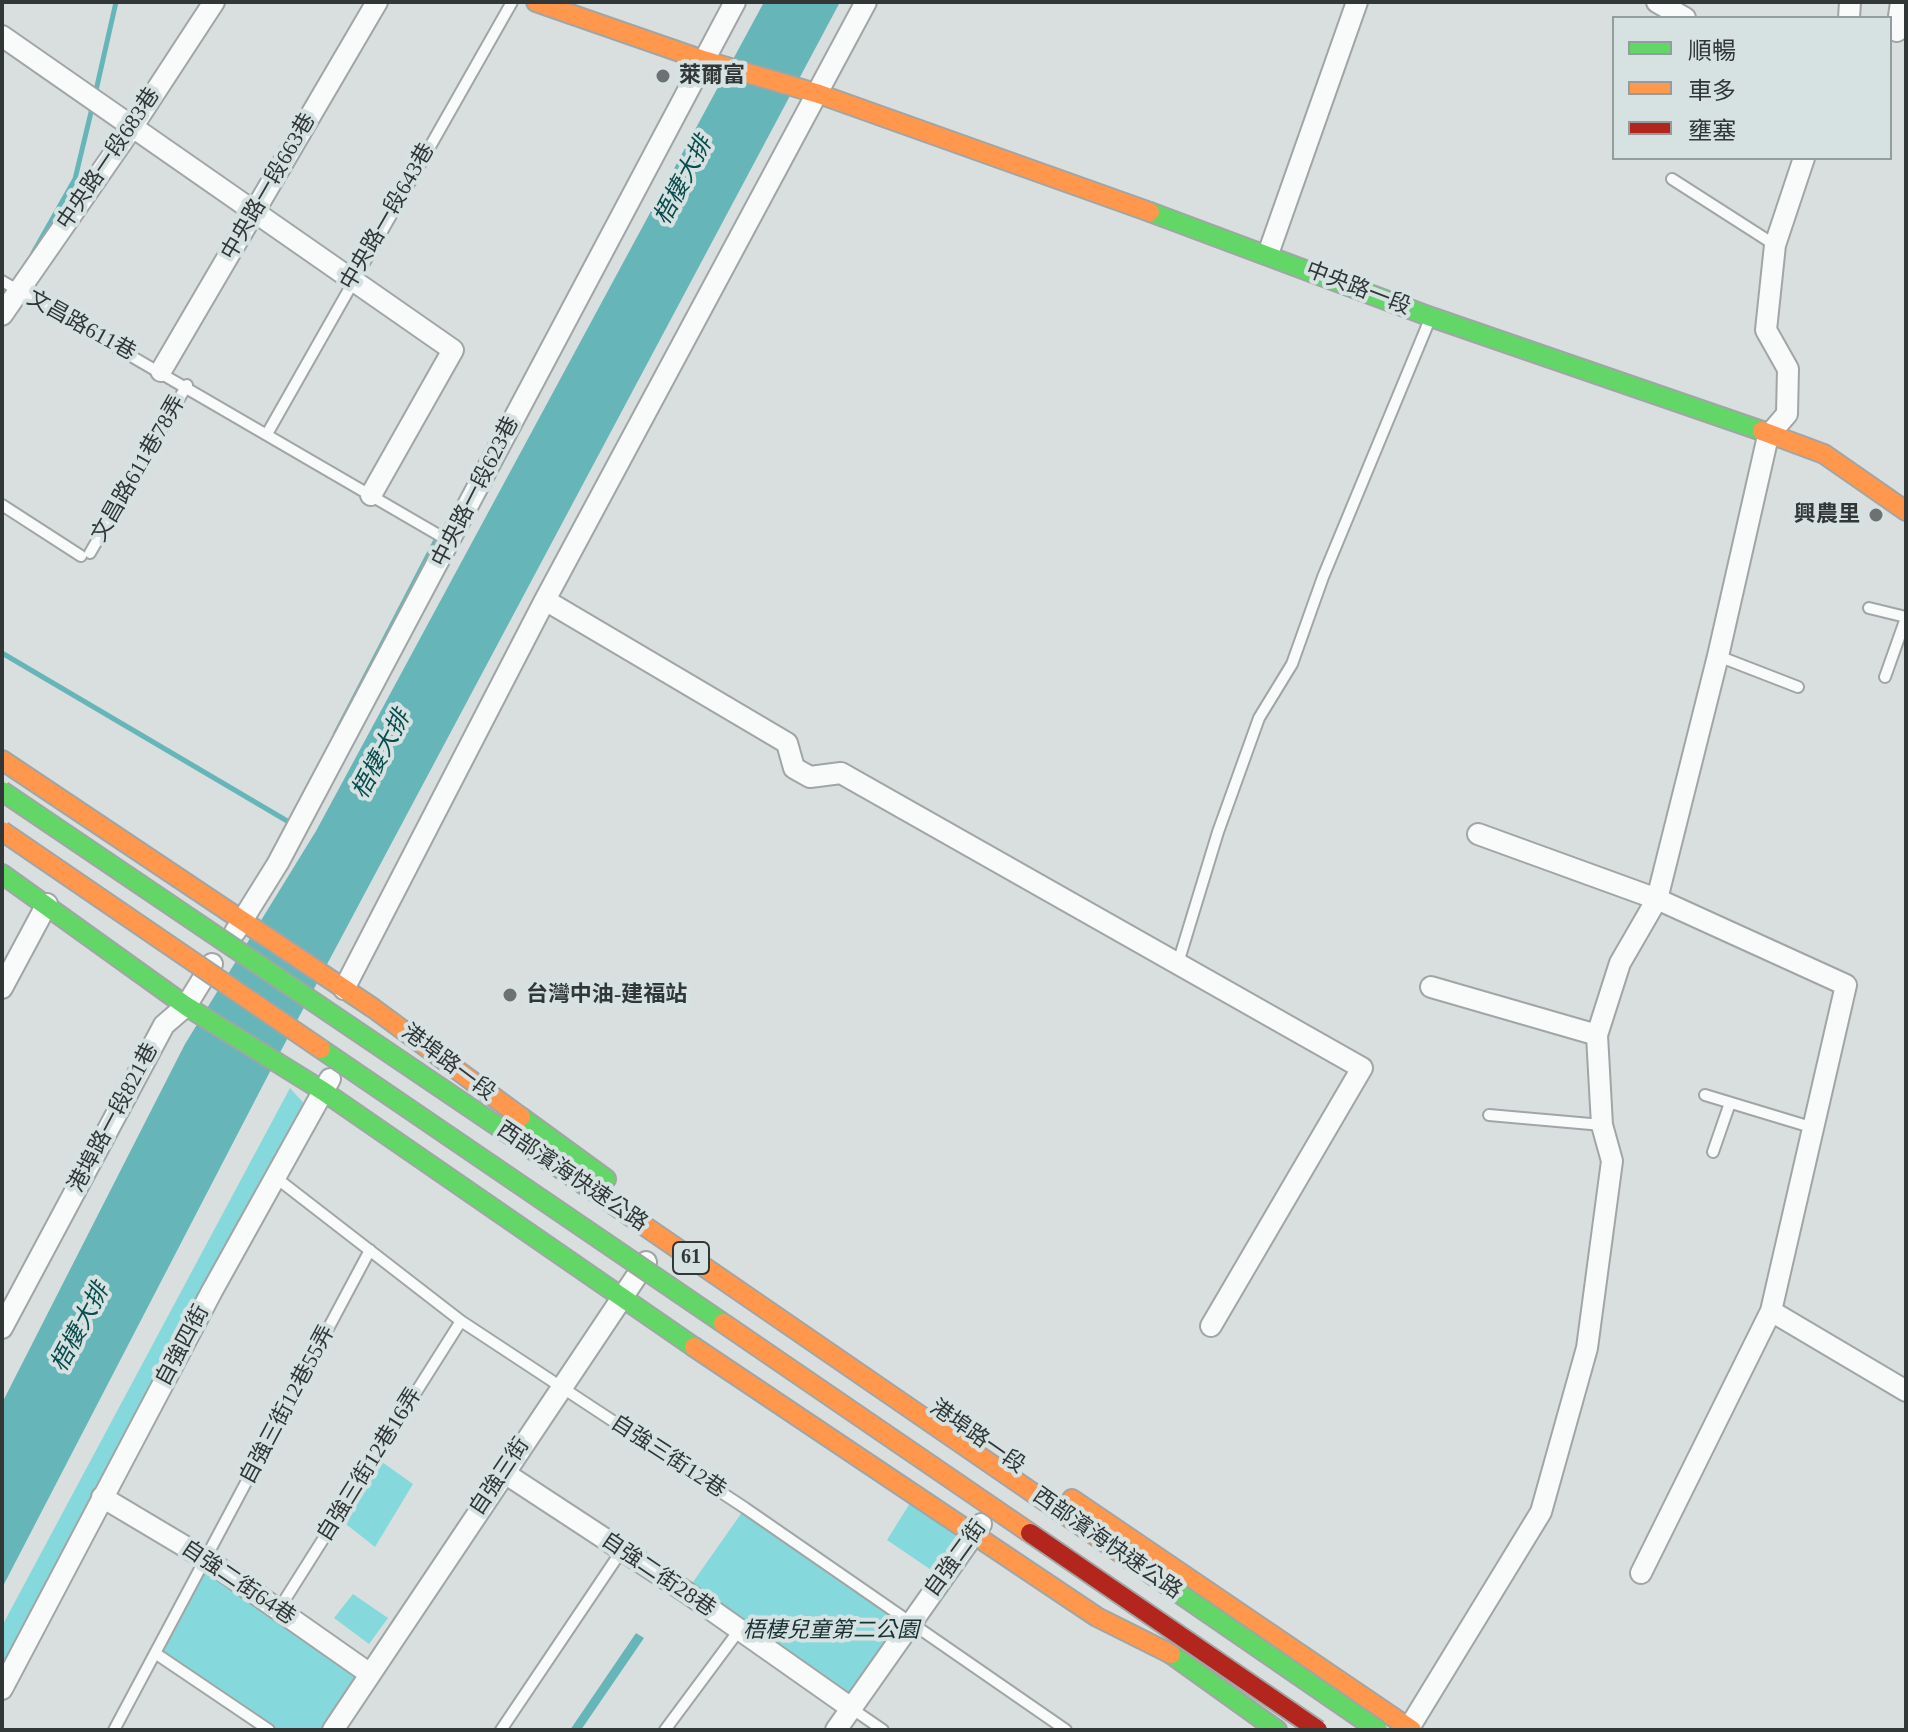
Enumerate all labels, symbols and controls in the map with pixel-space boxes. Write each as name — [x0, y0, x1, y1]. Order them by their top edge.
legend — [1612, 16, 1892, 160]
text: 順暢 — [1688, 38, 1736, 64]
place label: 萊爾富 — [679, 63, 745, 89]
marker: 萊爾富 — [654, 67, 672, 85]
text: 車多 — [1688, 78, 1736, 104]
street label: 中央路一段683巷 — [52, 83, 166, 235]
street label: 中央路一段663巷 — [216, 109, 322, 265]
text: 壅塞 — [1688, 118, 1736, 144]
water label: 梧棲大排 — [649, 132, 719, 230]
street label: 中央路一段643巷 — [335, 139, 441, 295]
street label: 中央路一段 — [1302, 257, 1414, 321]
street label: 文昌路611巷 — [22, 285, 140, 367]
street label: 文昌路611巷78弄 — [87, 391, 191, 547]
street label: 中央路一段623巷 — [427, 412, 525, 572]
place label: 興農里 — [1794, 502, 1860, 528]
marker: 興農里 — [1867, 506, 1885, 524]
water label: 梧棲大排 — [347, 706, 417, 804]
place label: 台灣中油-建福站 — [526, 982, 687, 1008]
marker: 台灣中油-建福站 — [501, 986, 519, 1004]
street label: 港埠路一段 — [396, 1019, 500, 1107]
street label: 港埠路一段821巷 — [64, 1039, 164, 1197]
street label: 西部濱海快速公路 — [492, 1117, 652, 1237]
road number: 61 — [673, 1242, 709, 1274]
water label: 梧棲大排 — [46, 1279, 116, 1377]
street label: 自強四街 — [151, 1301, 215, 1391]
street label: 自強三街12巷55弄 — [235, 1321, 341, 1489]
street label: 自強三街12巷16弄 — [312, 1383, 428, 1547]
street label: 港埠路一段 — [924, 1395, 1030, 1479]
street label: 自強三街12巷 — [605, 1410, 731, 1504]
street label: 自強三街 — [464, 1433, 536, 1521]
street label: 西部濱海快速公路 — [1027, 1483, 1187, 1605]
street label: 自強二街 — [919, 1516, 993, 1602]
street label: 自強二街28巷 — [596, 1527, 720, 1623]
street label: 自強二街64巷 — [176, 1535, 300, 1631]
park label: 梧棲兒童第二公園 — [743, 1618, 919, 1644]

